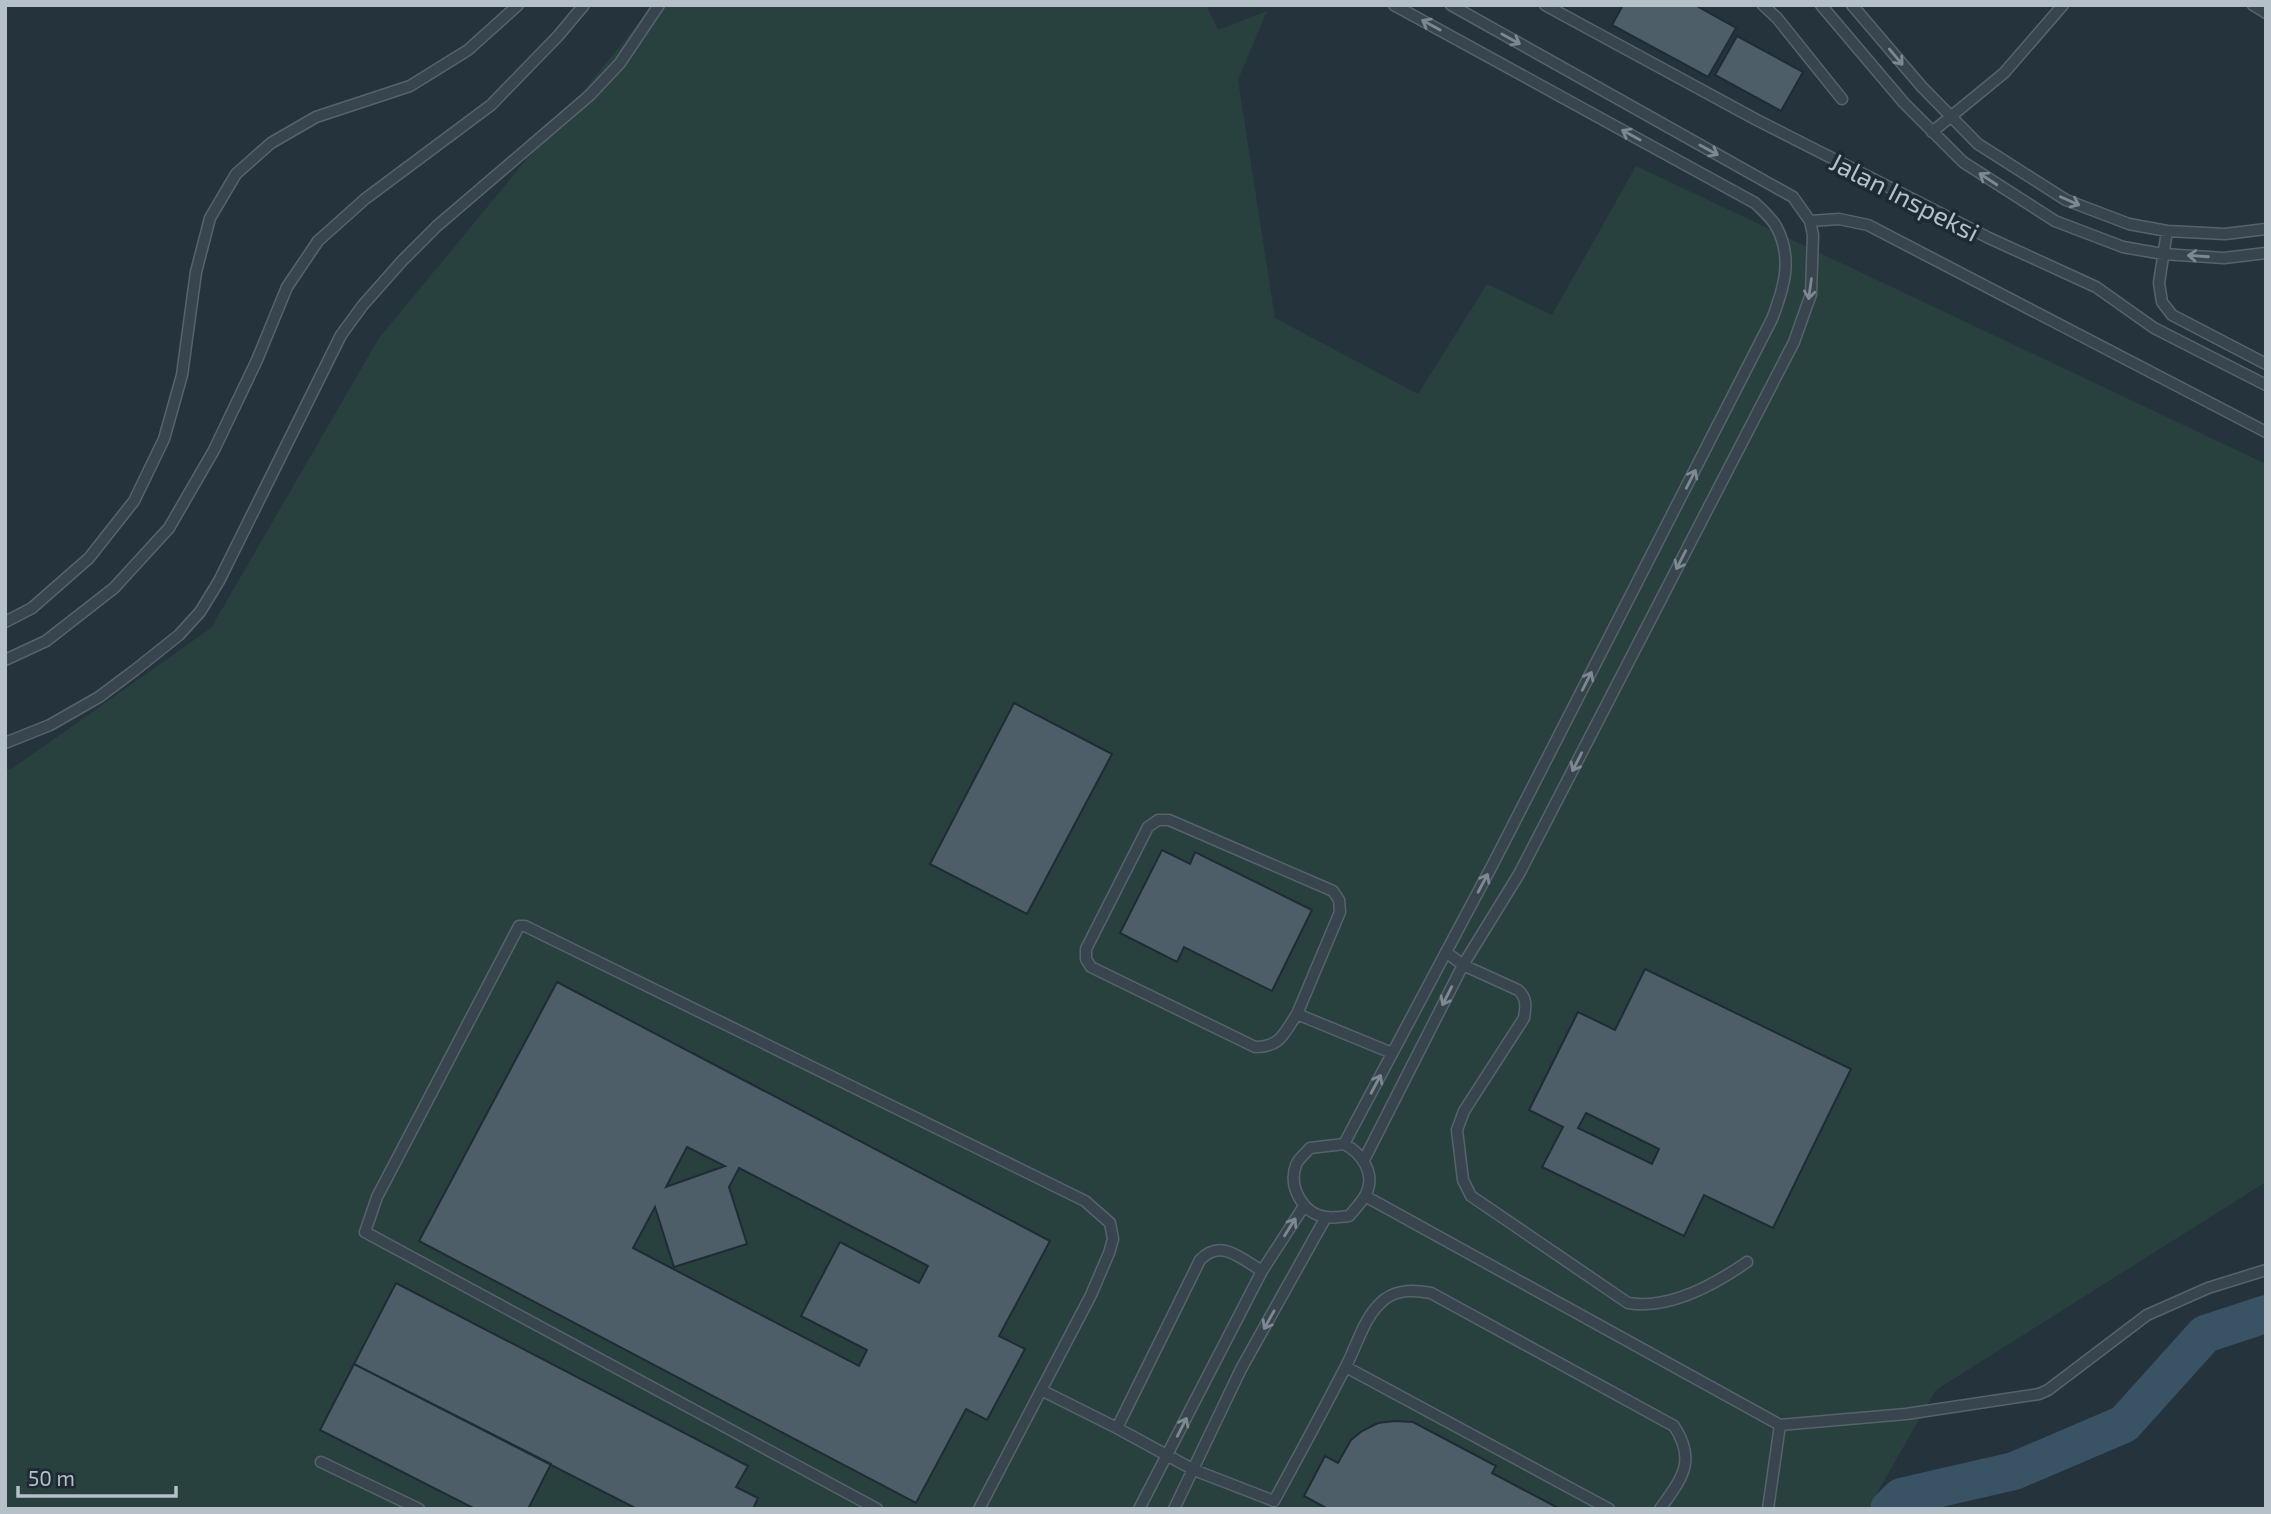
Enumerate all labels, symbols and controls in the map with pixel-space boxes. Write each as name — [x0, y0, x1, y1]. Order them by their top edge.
one-way arrow — [1421, 18, 1442, 32]
one-way arrow — [1500, 32, 1520, 46]
one-way arrow — [1888, 48, 1904, 66]
one-way arrow — [1621, 127, 1642, 141]
one-way arrow — [1698, 144, 1719, 157]
street label: Jalan Inspeksi — [1825, 145, 1985, 247]
one-way arrow — [1979, 171, 1999, 185]
one-way arrow — [2059, 195, 2080, 208]
one-way arrow — [2187, 250, 2210, 263]
one-way arrow — [1804, 277, 1817, 300]
one-way arrow — [1684, 469, 1698, 489]
one-way arrow — [1674, 549, 1688, 569]
one-way arrow — [1581, 671, 1594, 692]
one-way arrow — [1570, 751, 1583, 772]
one-way arrow — [1476, 874, 1490, 894]
one-way arrow — [1440, 986, 1454, 1006]
one-way arrow — [1369, 1074, 1383, 1095]
one-way arrow — [1283, 1218, 1298, 1237]
one-way arrow — [1262, 1309, 1276, 1329]
one-way arrow — [1175, 1417, 1189, 1437]
scale bar — [18, 1454, 175, 1498]
text: 50 m — [28, 1465, 75, 1490]

